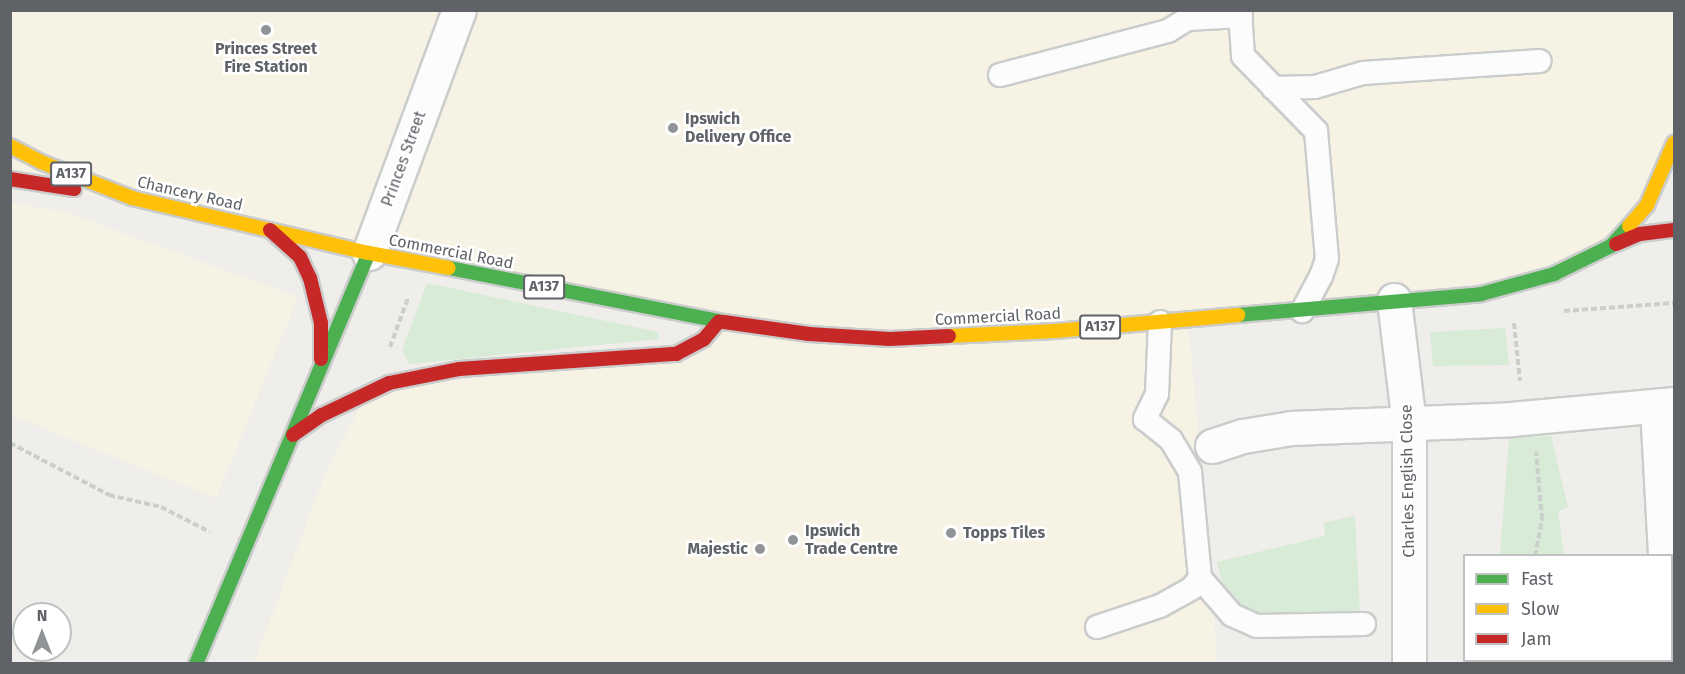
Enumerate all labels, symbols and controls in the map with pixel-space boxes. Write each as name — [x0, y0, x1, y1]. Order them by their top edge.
marker: Princes Street Fire Station — [259, 23, 273, 37]
place label: Princes Street Fire Station — [215, 39, 317, 77]
street label: Princes Street — [378, 109, 430, 209]
place label: Ipswich Delivery Office — [685, 109, 791, 147]
marker: Ipswich Delivery Office — [666, 121, 680, 135]
road number: A137 — [50, 162, 92, 186]
street label: Chancery Road — [135, 173, 245, 215]
street label: Commercial Road — [387, 231, 515, 273]
road number: A137 — [523, 275, 565, 299]
street label: Commercial Road — [934, 304, 1062, 330]
road number: A137 — [1079, 315, 1121, 339]
street label: Charles English Close — [1397, 404, 1419, 558]
place label: Ipswich Trade Centre — [805, 521, 898, 559]
place label: Topps Tiles — [963, 523, 1045, 543]
marker: Topps Tiles — [944, 526, 958, 540]
marker: Ipswich Trade Centre — [786, 533, 800, 547]
place label: Majestic — [687, 539, 748, 559]
marker: Majestic — [753, 542, 767, 556]
legend — [1463, 554, 1673, 662]
text: Fast — [1521, 568, 1553, 590]
text: Slow — [1521, 598, 1559, 620]
north arrow — [12, 602, 72, 662]
text: N — [37, 606, 47, 625]
text: Jam — [1521, 628, 1552, 650]

